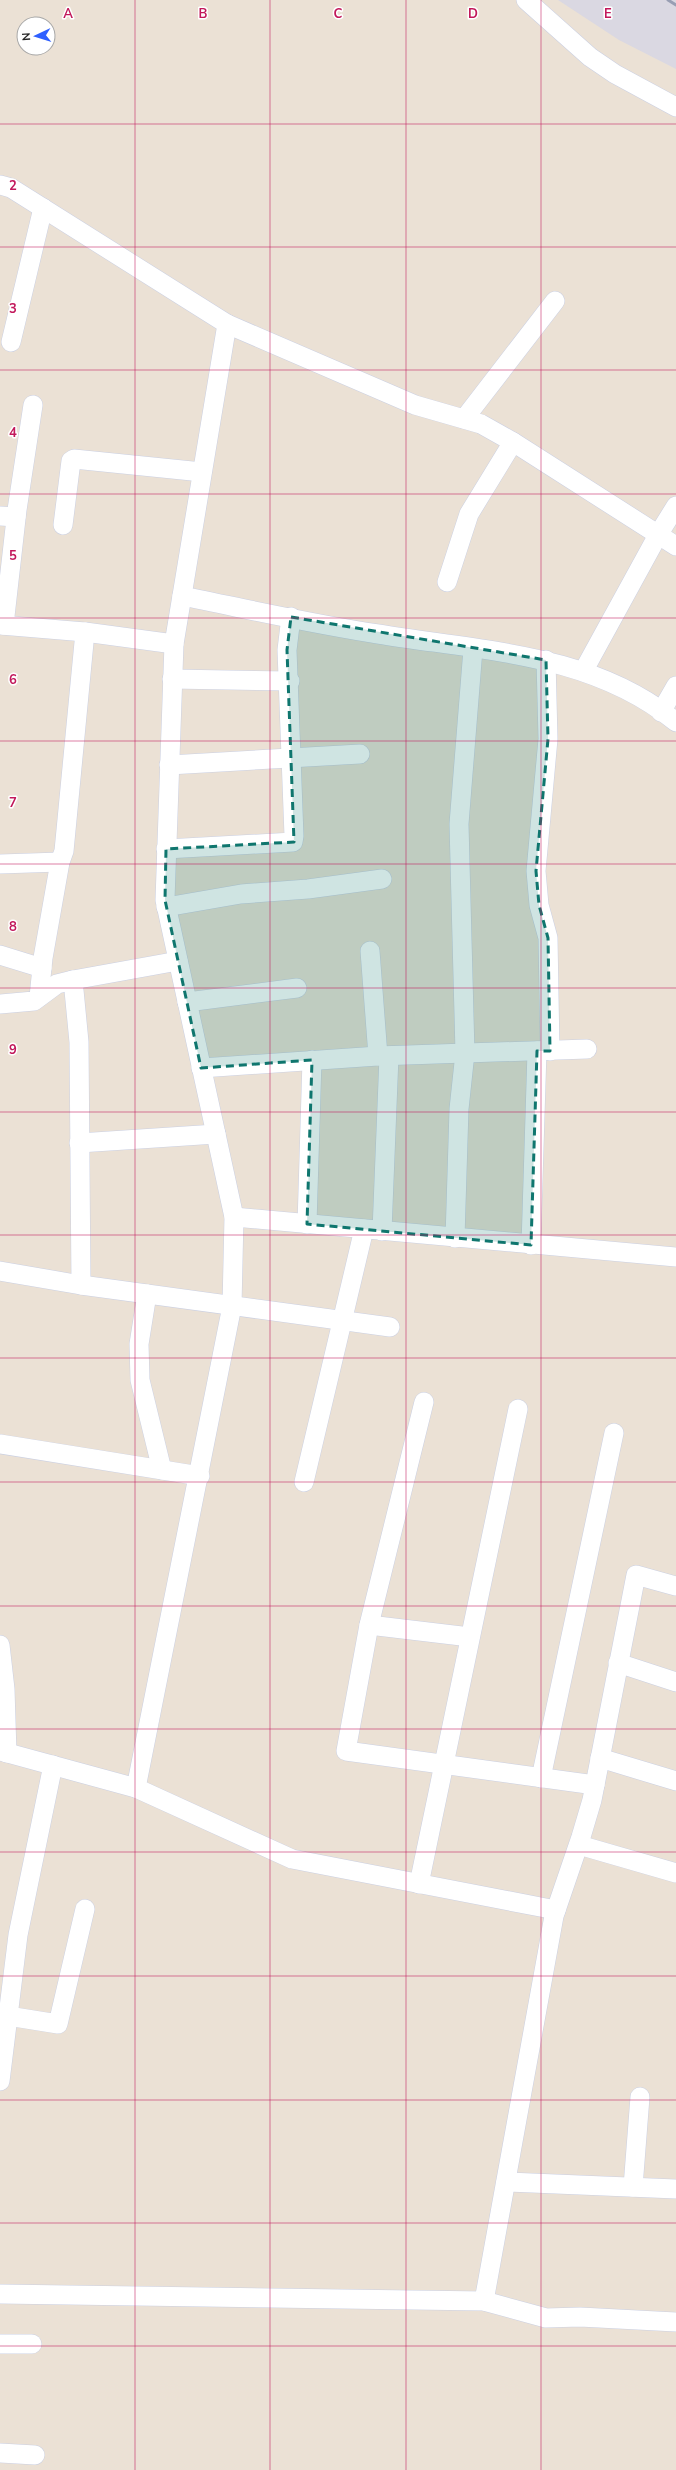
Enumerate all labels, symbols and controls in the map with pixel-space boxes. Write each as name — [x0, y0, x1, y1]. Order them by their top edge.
text: A — [63, 5, 73, 23]
text: B — [199, 5, 208, 23]
text: C — [334, 5, 343, 23]
text: D — [468, 5, 478, 23]
text: E — [604, 5, 612, 23]
north arrow — [16, 16, 56, 56]
text: N — [19, 32, 34, 41]
text: 2 — [9, 177, 17, 195]
text: 3 — [9, 300, 17, 318]
text: 4 — [9, 424, 17, 442]
text: 5 — [9, 547, 17, 565]
text: 6 — [9, 671, 17, 689]
text: 7 — [9, 794, 17, 812]
text: 8 — [9, 918, 17, 936]
text: 9 — [9, 1041, 17, 1059]

